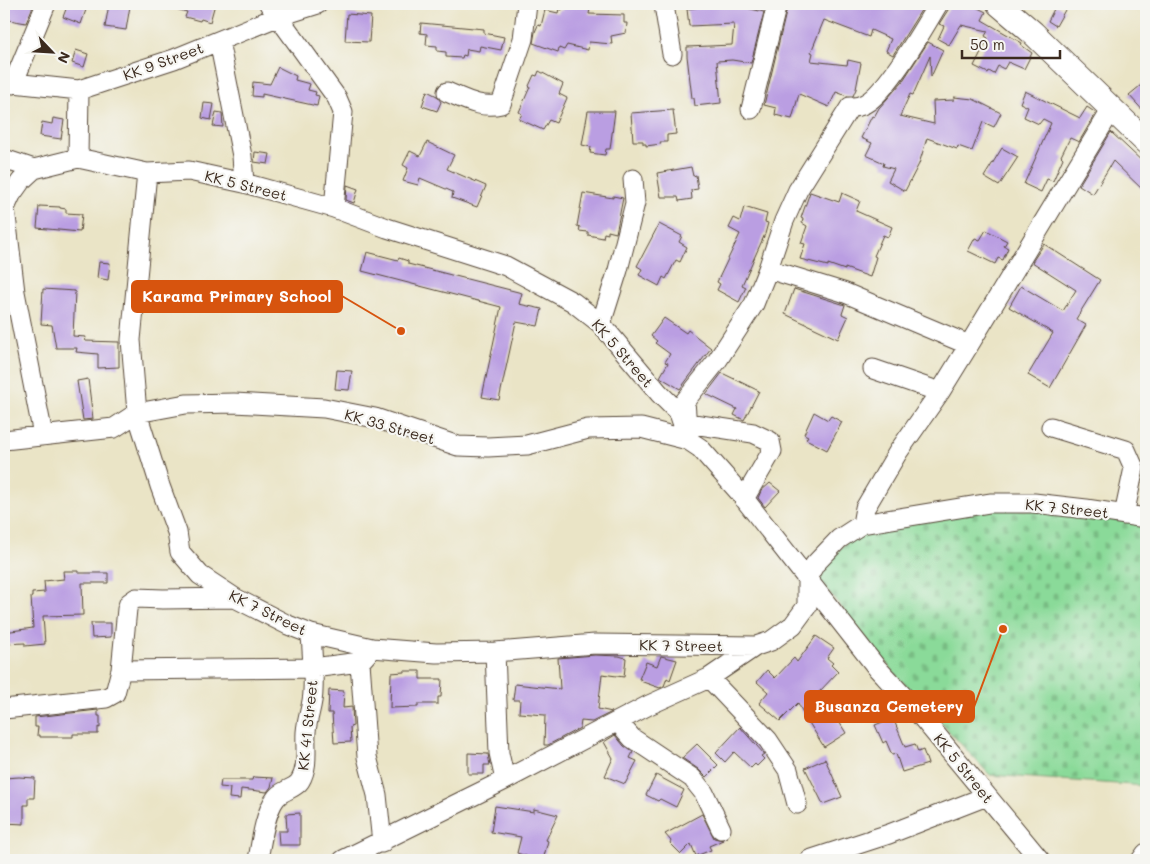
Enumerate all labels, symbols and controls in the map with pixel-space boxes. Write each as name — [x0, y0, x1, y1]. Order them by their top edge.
north arrow — [28, 28, 78, 78]
scale bar — [962, 28, 1060, 60]
text: 50 m — [970, 34, 1005, 54]
street label: KK 9 Street — [120, 37, 206, 85]
text: N — [53, 49, 75, 67]
street label: KK 5 Street — [203, 165, 289, 205]
callout: Karama Primary School — [132, 281, 342, 312]
text: Karama Primary School — [142, 285, 332, 306]
street label: KK 5 Street — [588, 315, 658, 391]
street label: KK 33 Street — [342, 404, 438, 448]
street label: KK 7 Street — [1024, 494, 1110, 522]
street label: KK 7 Street — [226, 585, 310, 639]
street label: KK 7 Street — [639, 634, 723, 656]
street label: KK 41 Street — [292, 679, 322, 771]
callout: Busanza Cemetery — [805, 691, 974, 722]
text: Busanza Cemetery — [815, 695, 964, 716]
street label: KK 5 Street — [930, 729, 998, 807]

